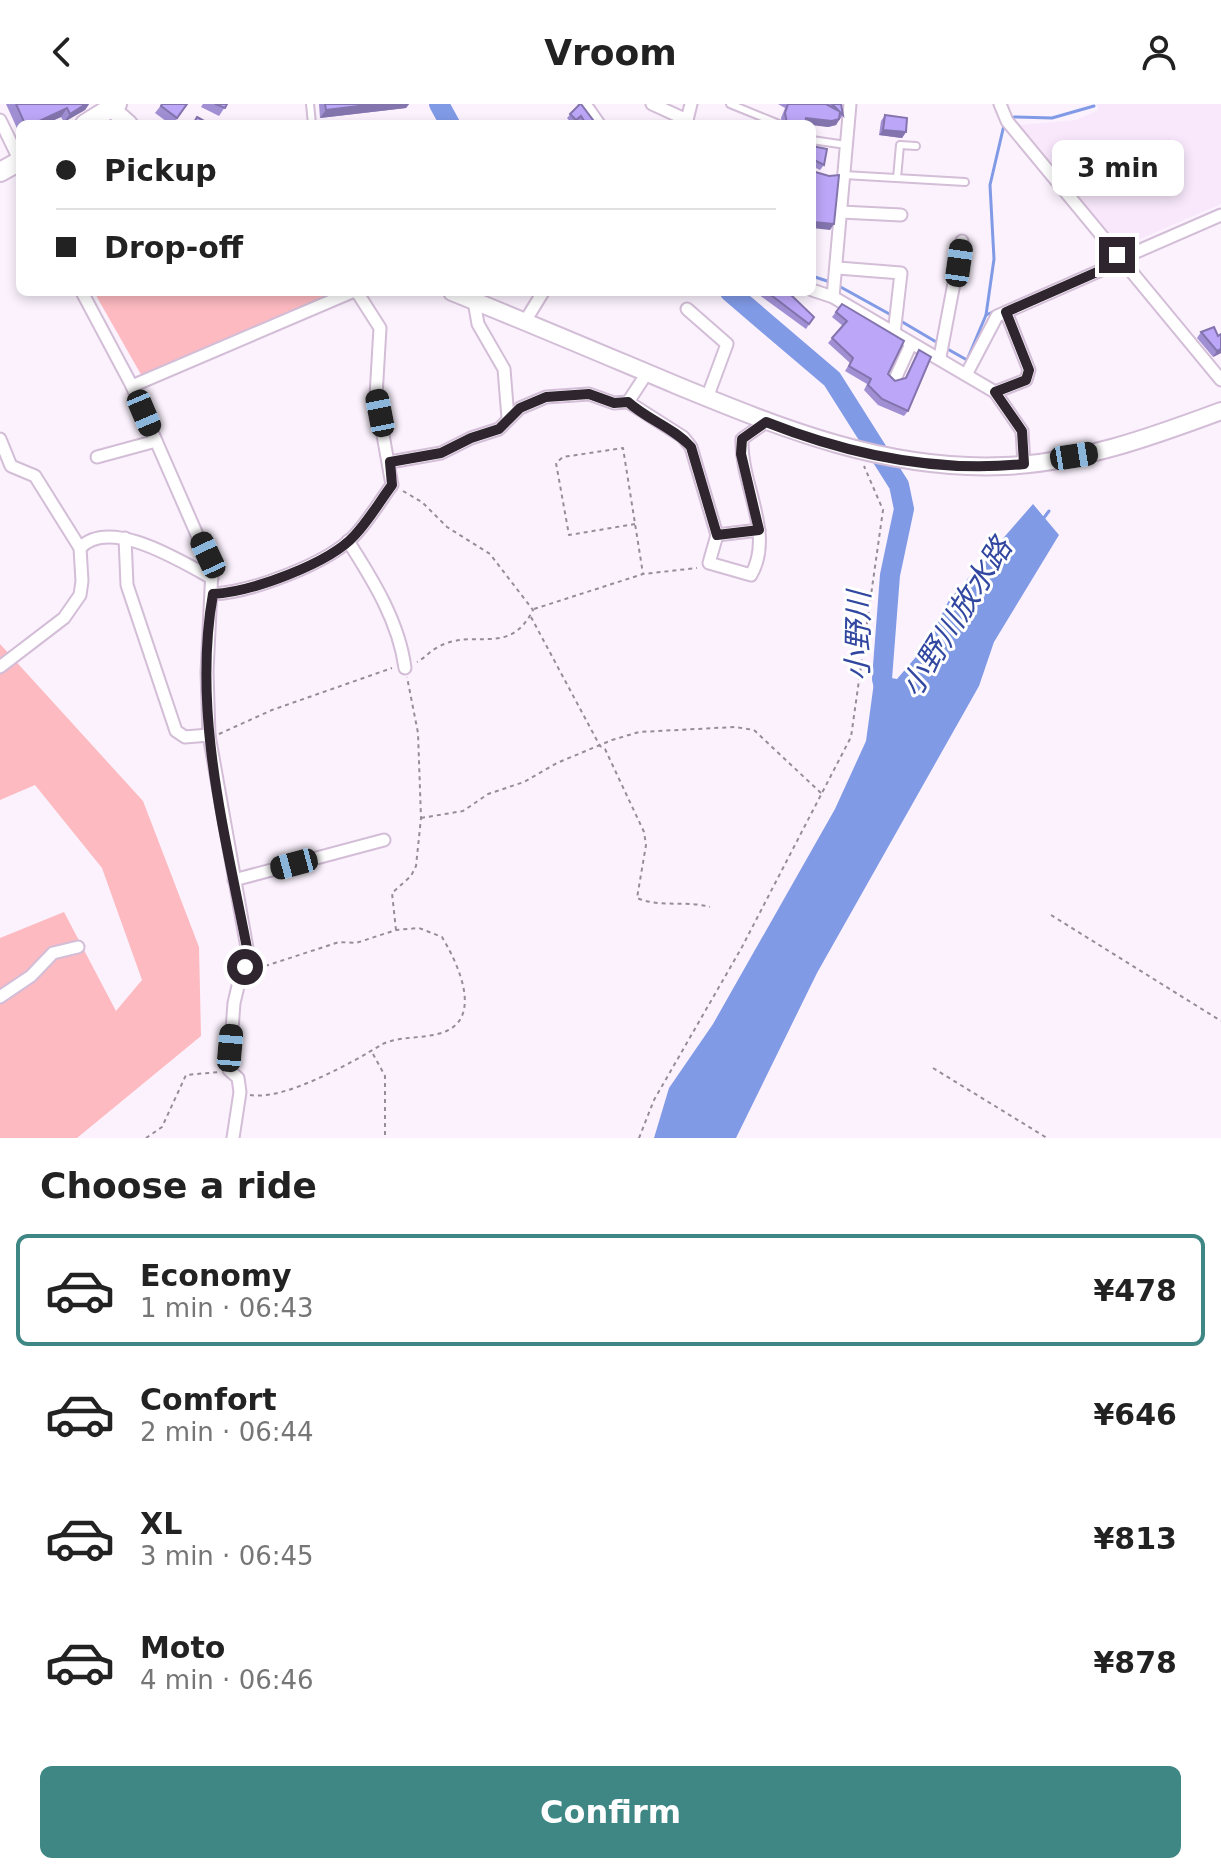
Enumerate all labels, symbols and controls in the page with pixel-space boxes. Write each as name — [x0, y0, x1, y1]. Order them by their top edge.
icon: back — [40, 30, 84, 74]
icon: person — [1137, 30, 1181, 74]
text: Vroom — [544, 32, 677, 73]
callout: 3 min — [1051, 139, 1183, 195]
text: Pickup — [104, 153, 217, 188]
text: 3 min — [1077, 153, 1159, 183]
text: Drop-off — [104, 230, 243, 265]
route end — [1099, 237, 1135, 273]
car — [944, 238, 974, 288]
car — [124, 386, 164, 440]
car — [364, 387, 396, 439]
car — [1048, 440, 1100, 472]
car — [187, 528, 229, 582]
water label: 小野川放水路 — [893, 529, 1020, 703]
water label: 小野川 — [840, 588, 876, 681]
car — [268, 846, 320, 882]
route start — [227, 949, 263, 985]
car — [216, 1023, 244, 1073]
text: Choose a ride — [40, 1165, 317, 1206]
icon: car — [44, 1254, 116, 1326]
text: Economy — [140, 1258, 292, 1293]
text: ¥478 — [1094, 1273, 1177, 1308]
text: 1 min · 06:43 — [140, 1293, 314, 1323]
icon: car — [44, 1378, 116, 1450]
text: Comfort — [140, 1382, 277, 1417]
text: ¥646 — [1094, 1397, 1177, 1432]
text: 2 min · 06:44 — [140, 1417, 314, 1447]
icon: car — [44, 1502, 116, 1574]
text: XL — [140, 1506, 182, 1541]
text: ¥813 — [1094, 1521, 1177, 1556]
text: 3 min · 06:45 — [140, 1541, 314, 1571]
icon: car — [44, 1626, 116, 1698]
text: Moto — [140, 1630, 225, 1665]
text: ¥878 — [1094, 1645, 1177, 1680]
text: 4 min · 06:46 — [140, 1665, 314, 1695]
button: Confirm — [40, 1766, 1181, 1858]

